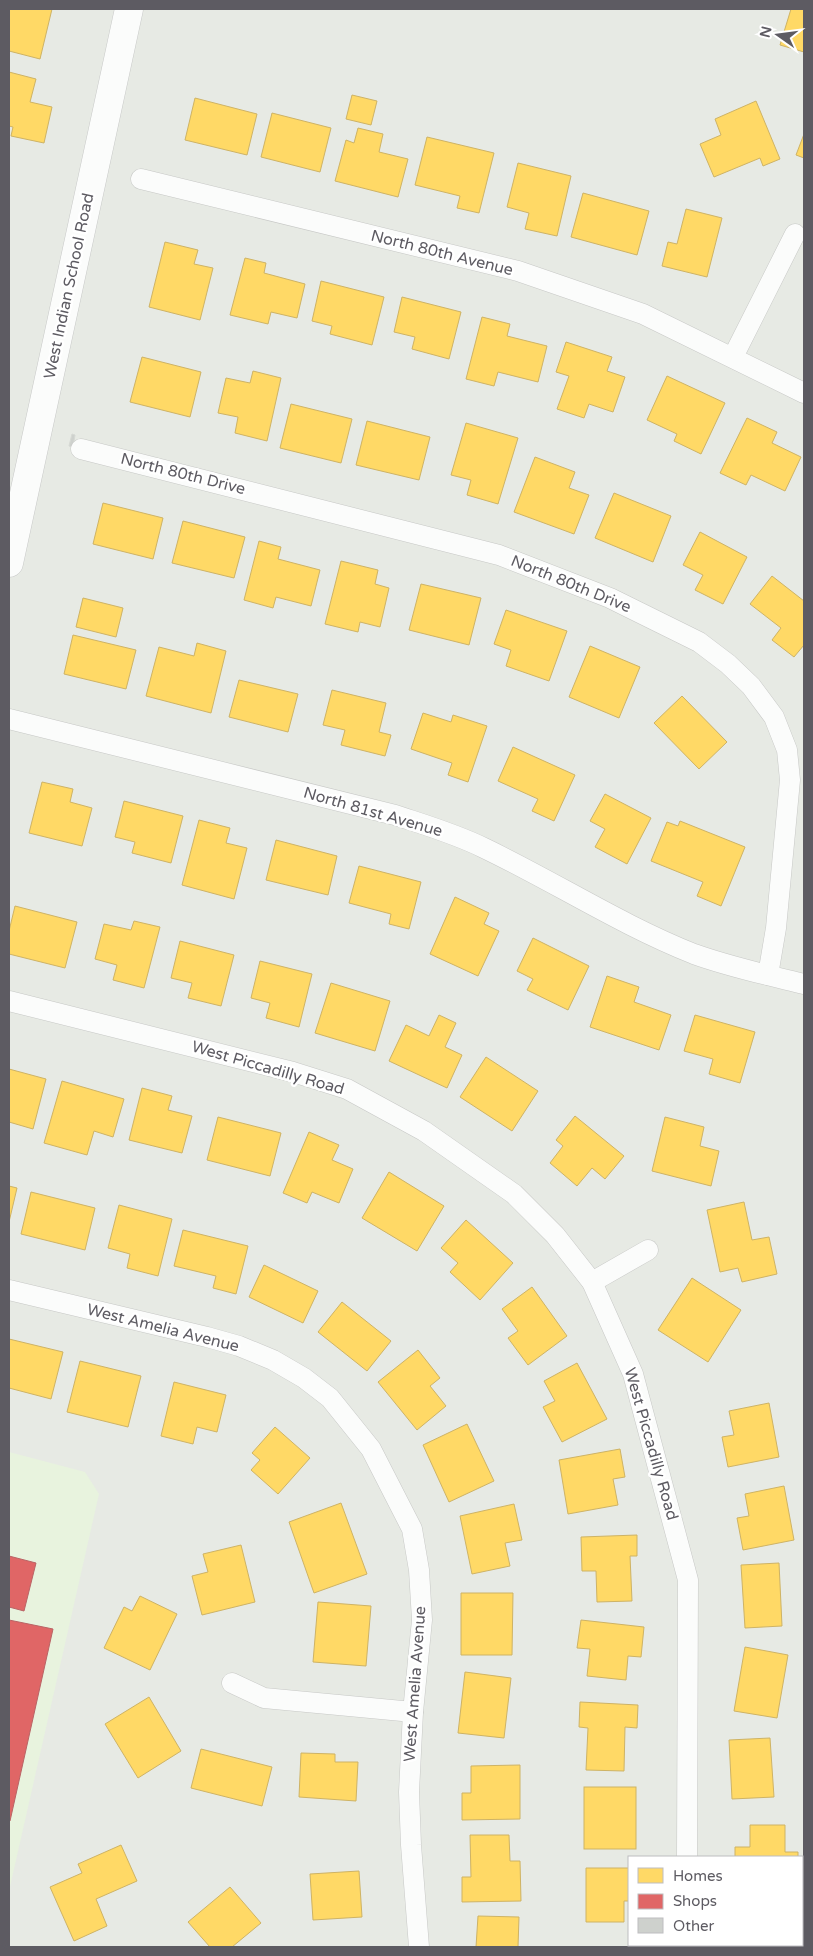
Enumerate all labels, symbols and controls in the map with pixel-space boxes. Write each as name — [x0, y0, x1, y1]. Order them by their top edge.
north arrow — [753, 10, 803, 60]
text: N — [756, 24, 775, 39]
street label: West Indian School Road — [40, 191, 98, 381]
street label: North 80th Avenue — [369, 226, 515, 280]
street label: North 80th Drive — [118, 449, 248, 499]
street label: North 80th Drive — [508, 551, 634, 617]
street label: North 81st Avenue — [301, 783, 445, 841]
street label: West Piccadilly Road — [189, 1037, 347, 1099]
street label: West Amelia Avenue — [85, 1299, 241, 1357]
street label: West Piccadilly Road — [620, 1365, 682, 1523]
street label: West Amelia Avenue — [400, 1605, 430, 1763]
legend — [628, 1856, 803, 1946]
text: Homes — [673, 1867, 723, 1885]
text: Shops — [673, 1892, 717, 1910]
text: Other — [673, 1917, 715, 1935]

